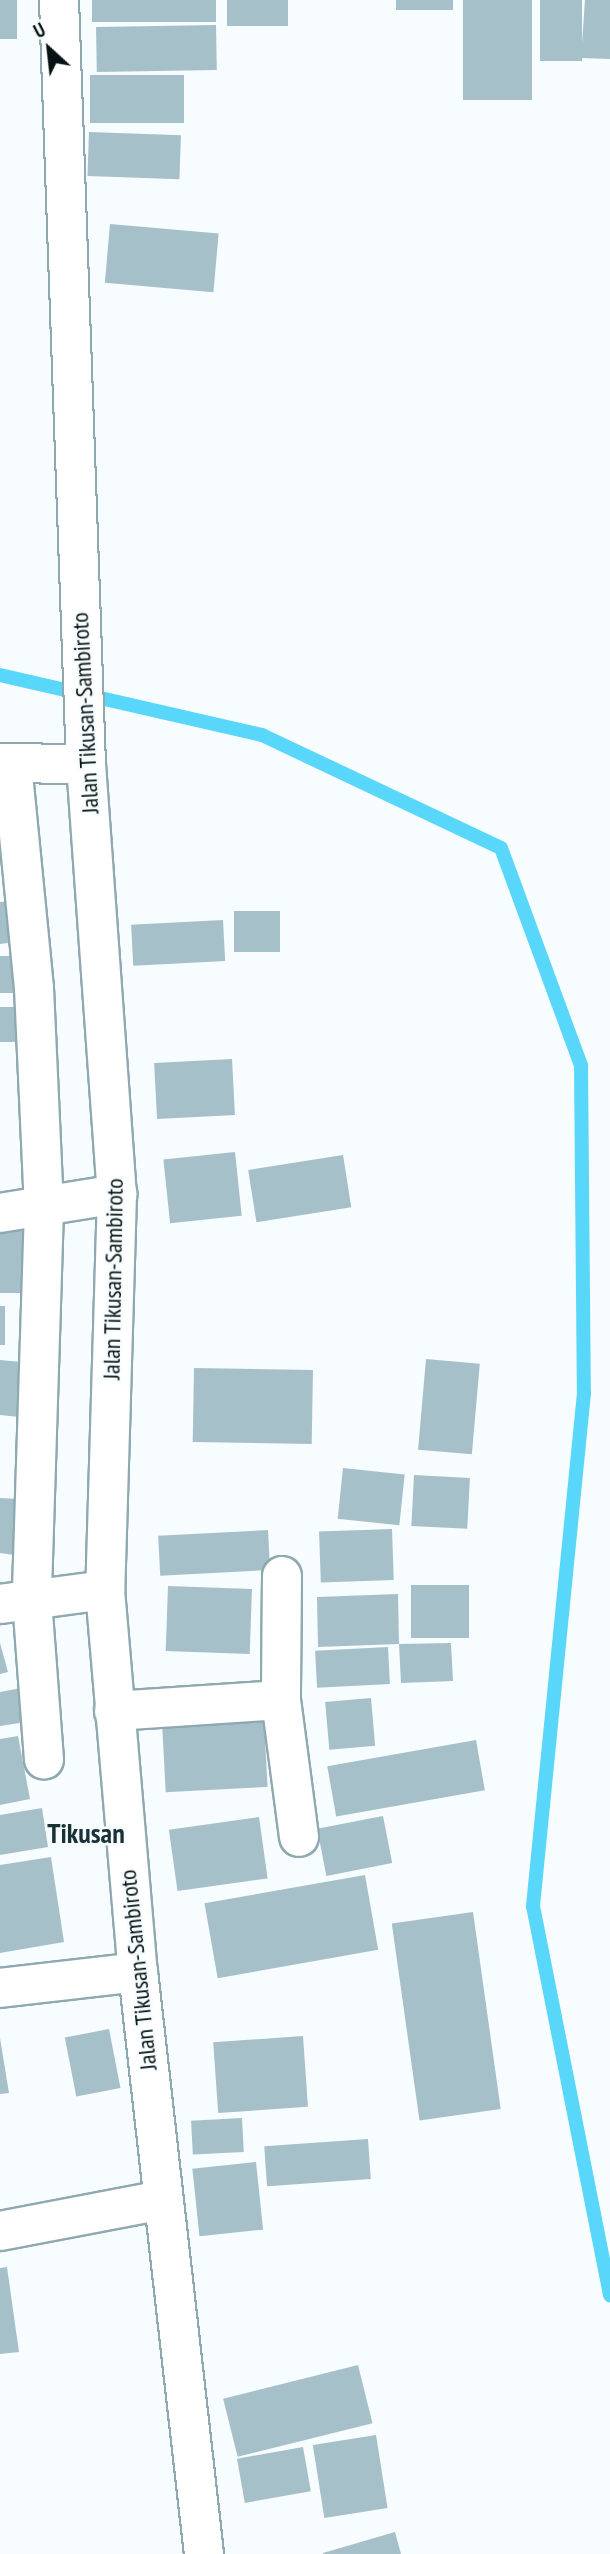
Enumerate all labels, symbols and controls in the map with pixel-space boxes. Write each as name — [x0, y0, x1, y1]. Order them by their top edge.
north arrow — [14, 14, 84, 84]
text: U — [30, 17, 49, 43]
street label: Jalan Tikusan-Sambiroto — [65, 611, 105, 815]
street label: Jalan Tikusan-Sambiroto — [97, 1178, 129, 1380]
district label: Tikusan — [47, 1816, 125, 1850]
street label: Jalan Tikusan-Sambiroto — [113, 1868, 163, 2072]

